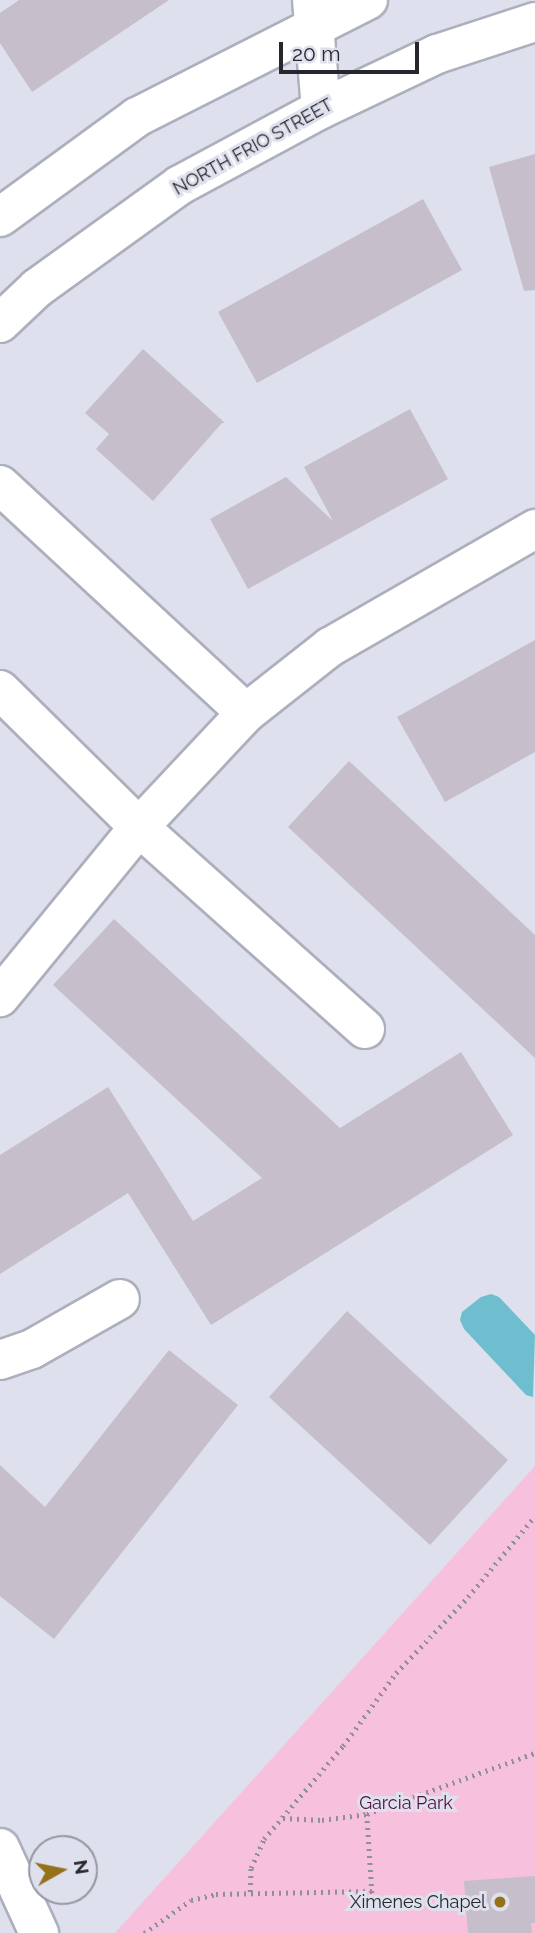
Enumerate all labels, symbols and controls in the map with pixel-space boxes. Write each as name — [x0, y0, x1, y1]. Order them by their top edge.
scale bar — [283, 28, 423, 72]
text: 20 m — [292, 41, 340, 66]
street label: NORTH FRIO STREET — [169, 94, 337, 200]
park label: Garcia Park — [359, 1792, 453, 1814]
north arrow — [28, 1835, 98, 1905]
text: N — [70, 1858, 94, 1876]
place label: Ximenes Chapel — [350, 1891, 486, 1913]
marker: Ximenes Chapel — [492, 1894, 508, 1910]

